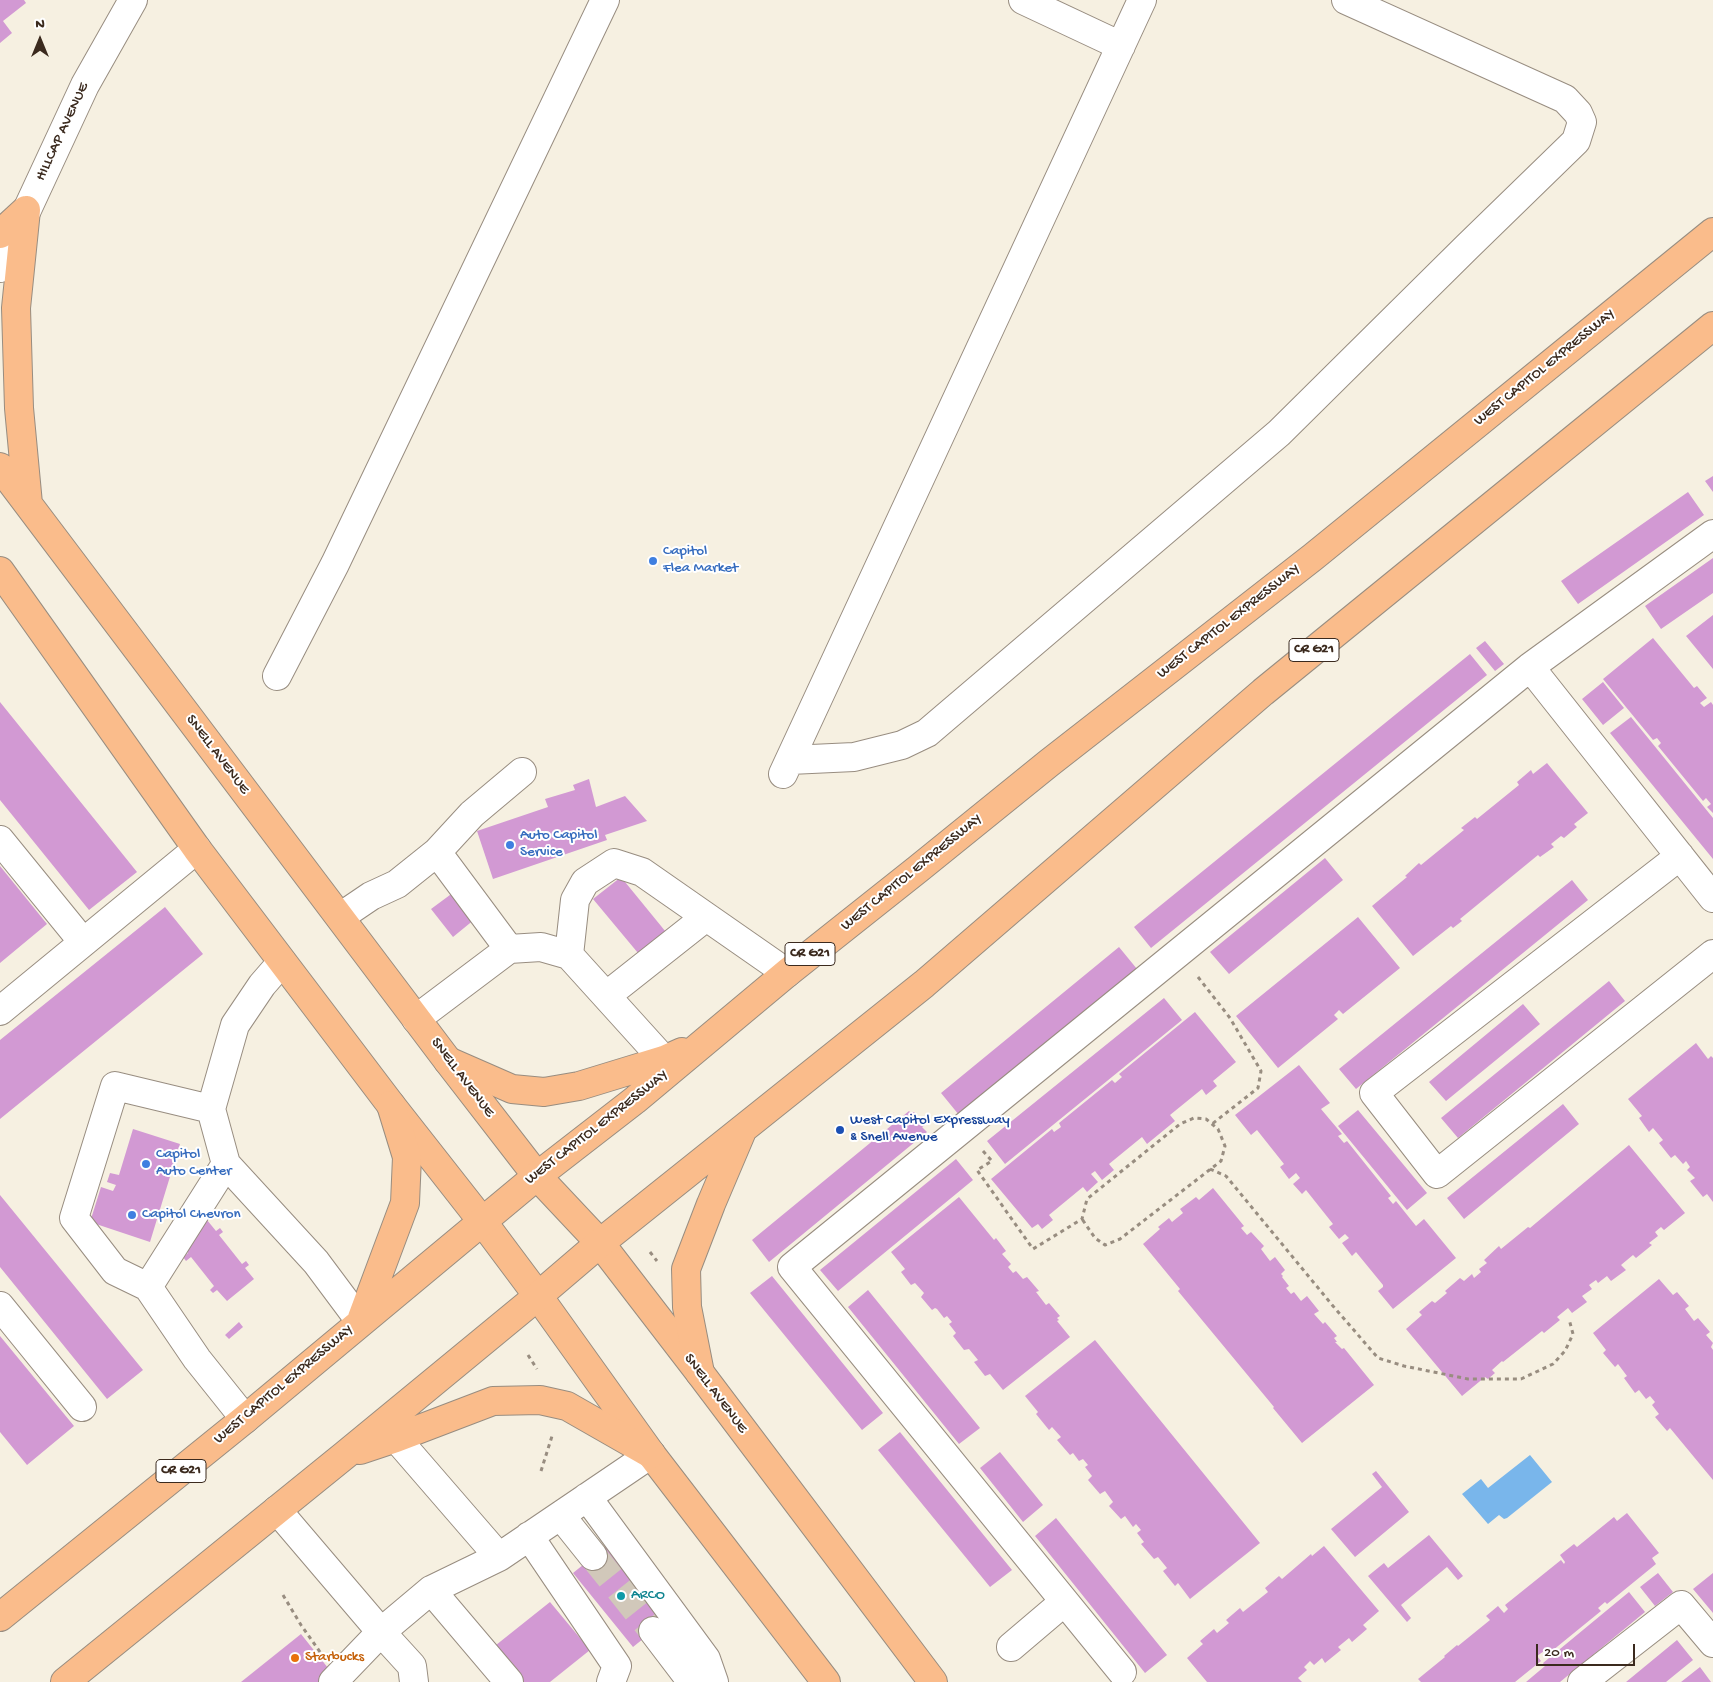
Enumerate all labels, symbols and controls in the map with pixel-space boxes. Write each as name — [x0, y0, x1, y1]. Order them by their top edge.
north arrow — [15, 15, 65, 65]
text: N — [35, 16, 45, 33]
street label: HILLCAP AVENUE — [32, 80, 94, 184]
street label: WEST CAPITOL EXPRESSWAY — [1471, 306, 1619, 430]
place label: Capitol Flea Market — [663, 543, 738, 578]
marker: Capitol Flea Market — [647, 555, 659, 567]
street label: WEST CAPITOL EXPRESSWAY — [1154, 561, 1304, 683]
road number: CR G21 — [1289, 638, 1339, 662]
street label: SNELL AVENUE — [181, 712, 253, 798]
street label: WEST CAPITOL EXPRESSWAY — [838, 811, 986, 935]
place label: Auto Capitol Service — [520, 827, 598, 862]
marker: Auto Capitol Service — [504, 839, 516, 851]
road number: CR G21 — [785, 942, 835, 966]
street label: SNELL AVENUE — [426, 1035, 498, 1121]
street label: WEST CAPITOL EXPRESSWAY — [522, 1067, 672, 1189]
place label: West Capitol Expressway & Snell Avenue — [850, 1112, 1010, 1147]
marker: West Capitol Expressway & Snell Avenue — [834, 1124, 846, 1136]
place label: Capitol Auto Center — [156, 1146, 232, 1181]
marker: Capitol Auto Center — [140, 1158, 152, 1170]
place label: Capitol Chevron — [142, 1206, 241, 1224]
marker: Capitol Chevron — [126, 1209, 138, 1221]
street label: WEST CAPITOL EXPRESSWAY — [211, 1321, 357, 1449]
street label: SNELL AVENUE — [679, 1351, 751, 1437]
road number: CR G21 — [156, 1460, 206, 1482]
place label: ARCO — [631, 1587, 665, 1605]
marker: ARCO — [615, 1590, 627, 1602]
scale bar — [1538, 1634, 1637, 1666]
text: 20 m — [1544, 1644, 1574, 1662]
place label: Starbucks — [305, 1649, 364, 1667]
marker: Starbucks — [289, 1652, 301, 1664]

